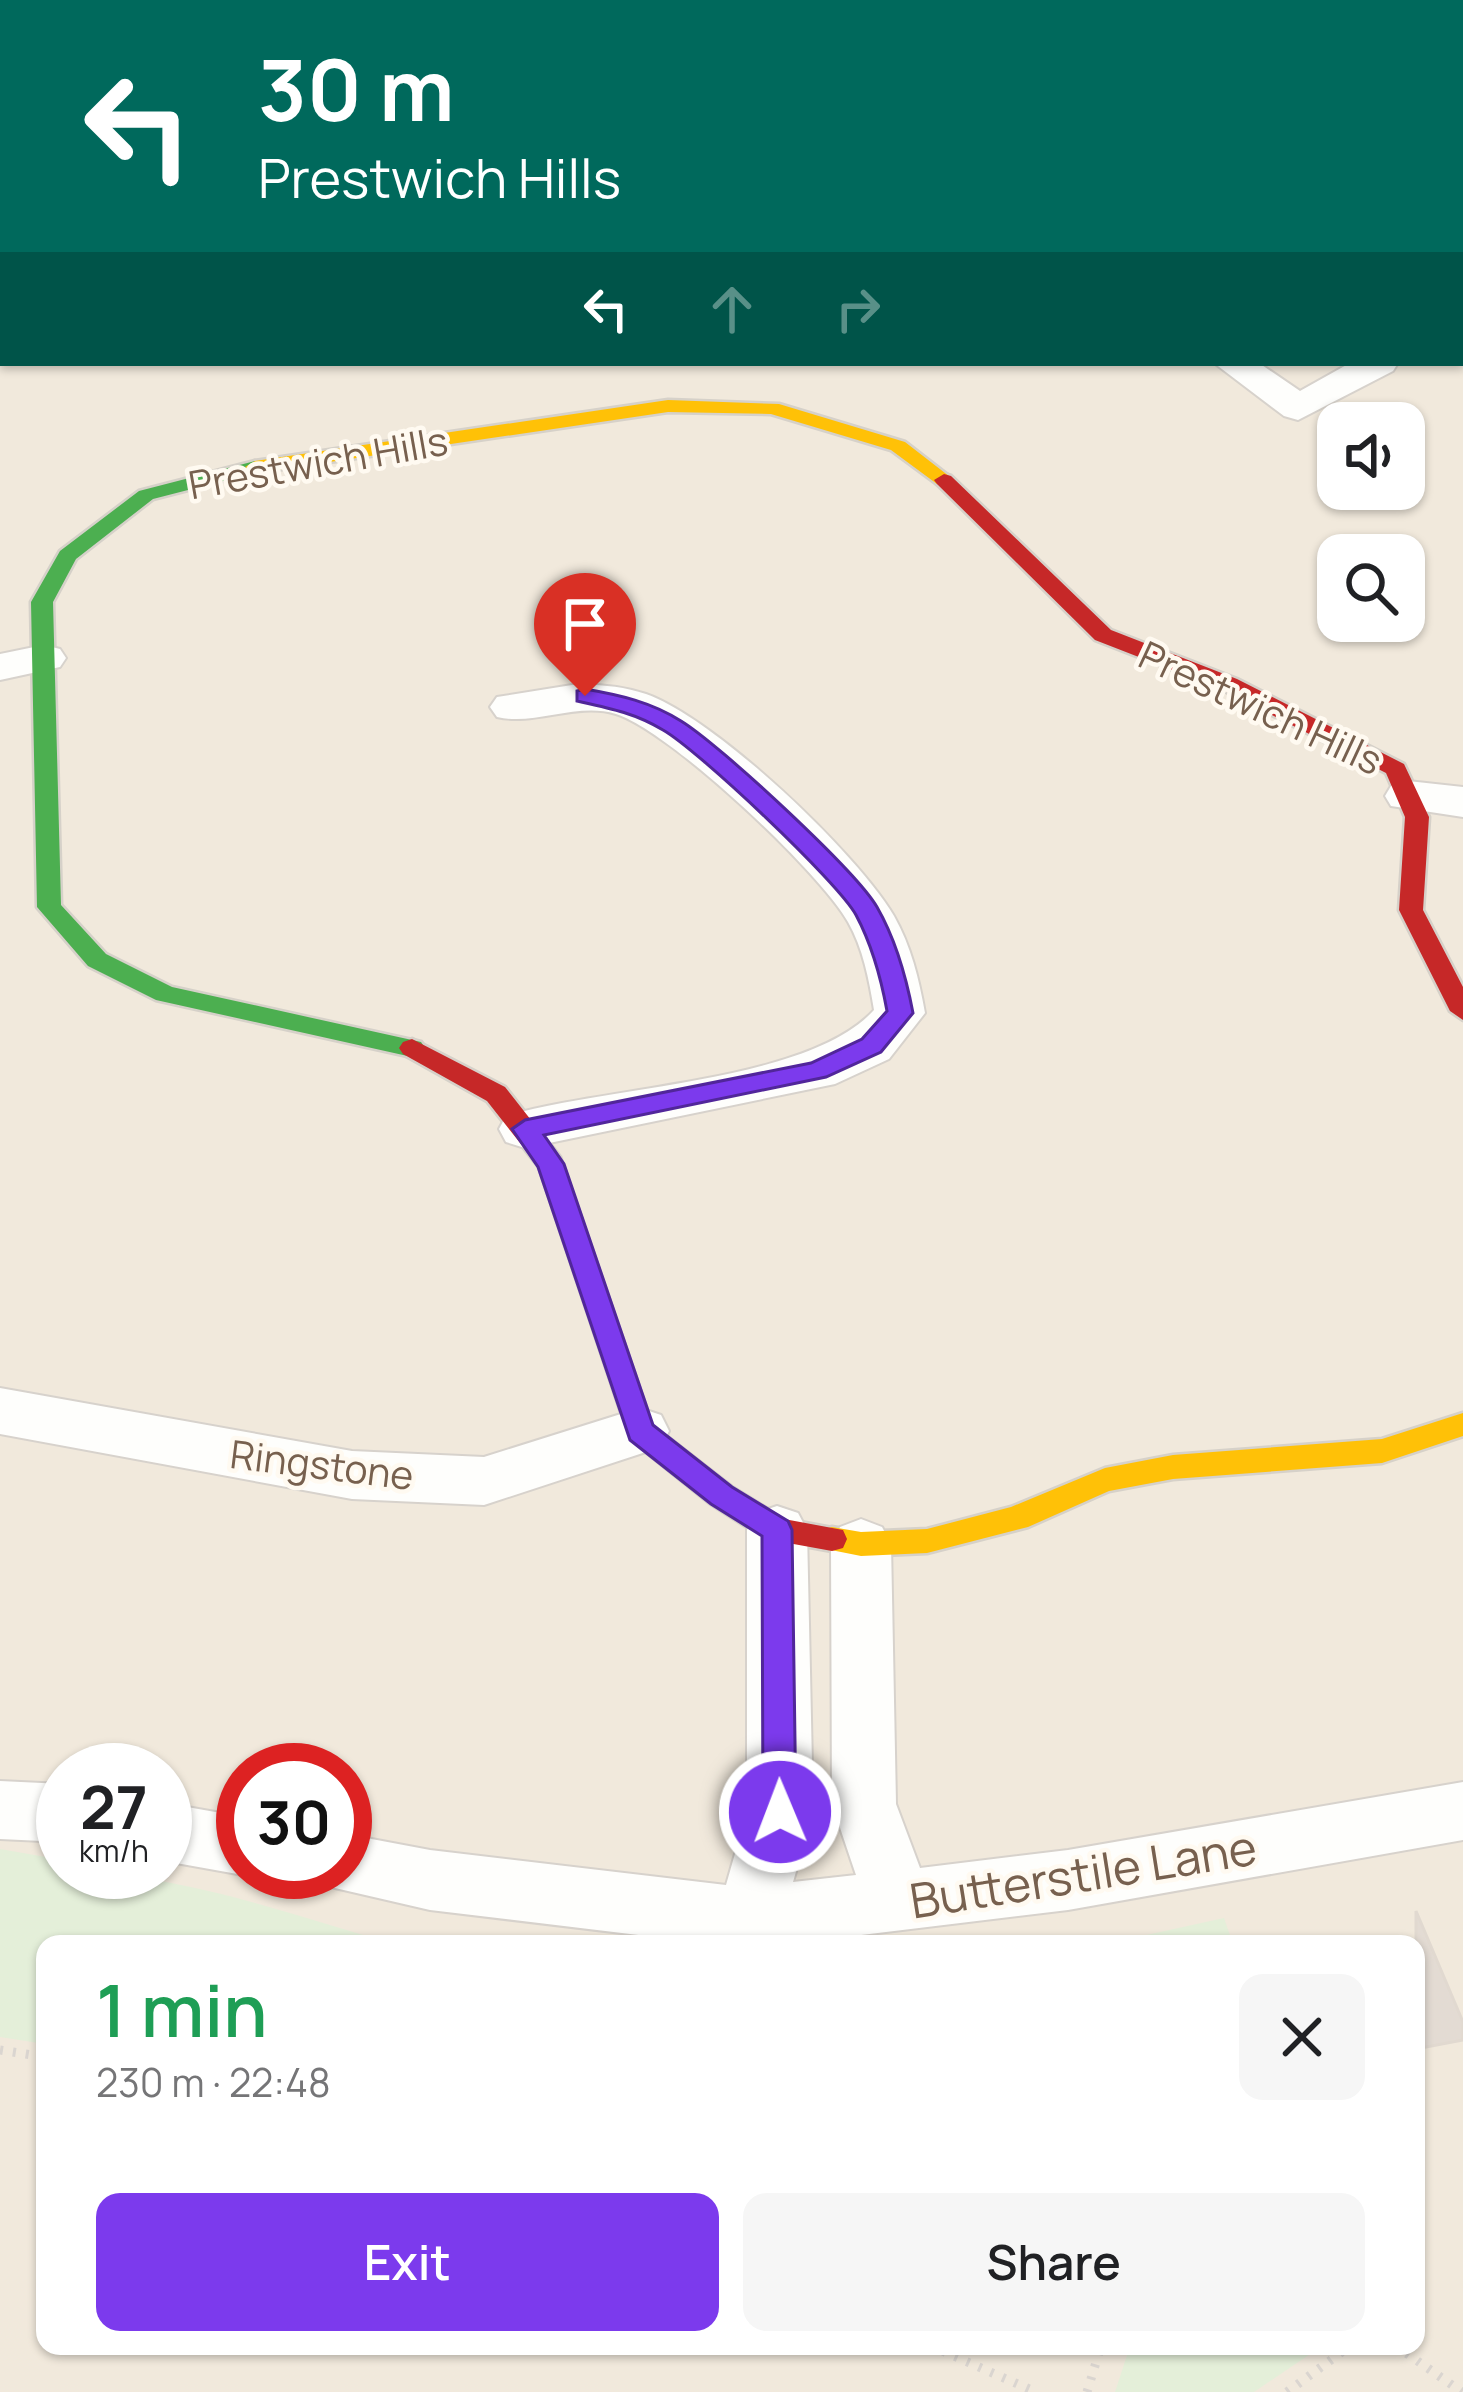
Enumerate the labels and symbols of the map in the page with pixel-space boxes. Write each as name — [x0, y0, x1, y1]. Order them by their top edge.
street label: Prestwich Hills — [184, 413, 452, 511]
pin — [534, 573, 636, 696]
street label: Prestwich Hills — [1131, 627, 1391, 787]
street label: Ringstone — [227, 1426, 417, 1502]
speed limit sign: 30 — [216, 1743, 372, 1899]
position arrow — [717, 1749, 843, 1875]
street label: Butterstile Lane — [905, 1814, 1261, 1932]

